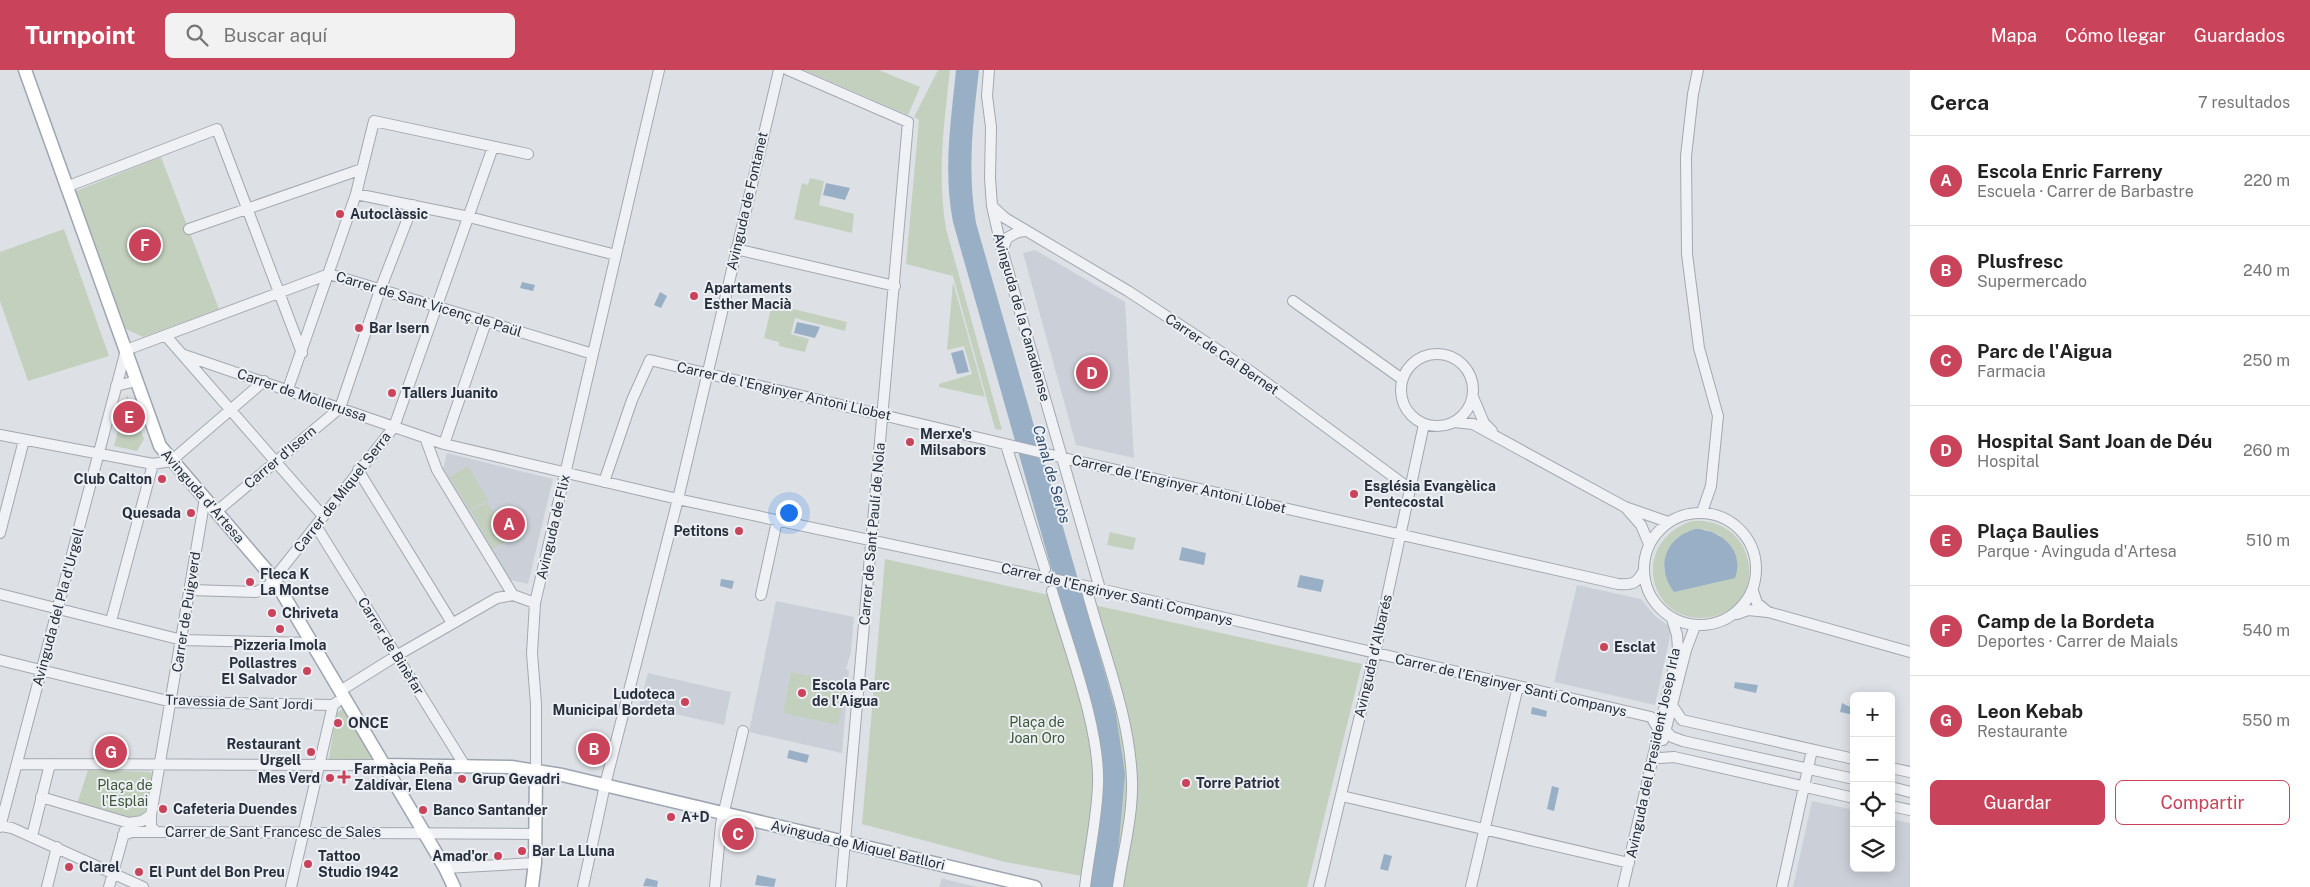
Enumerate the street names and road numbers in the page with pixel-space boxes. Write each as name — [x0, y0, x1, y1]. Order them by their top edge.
street label: Avinguda de Fontanet — [723, 130, 771, 272]
street label: Avinguda de la Canadiense — [990, 231, 1054, 403]
street label: Carrer de Sant Vicenç de Paül — [334, 268, 524, 340]
street label: Carrer de Cal Bernet — [1162, 310, 1282, 398]
street label: Carrer de l'Enginyer Antoni Llobet — [675, 359, 893, 423]
street label: Carrer de Mollerussa — [235, 365, 369, 425]
street label: Carrer d'Isern — [241, 422, 319, 492]
street label: Carrer de Miquel Serra — [290, 429, 394, 555]
street label: Carrer de Sant Paulí de Nola — [856, 442, 888, 626]
street label: Avinguda d'Artesa — [158, 446, 248, 546]
street label: Carrer de l'Enginyer Antoni Llobet — [1070, 452, 1288, 516]
street label: Avinguda de Flix — [533, 473, 573, 581]
street label: Avinguda del Pla d'Urgell — [29, 526, 87, 688]
street label: Carrer de Puigverd — [169, 550, 203, 674]
street label: Carrer de l'Enginyer Santi Companys — [1000, 560, 1234, 628]
street label: Avinguda d'Albarés — [1351, 593, 1395, 719]
street label: Carrer de Binèfar — [355, 594, 427, 698]
street label: Avinguda del President Josep Irla — [1623, 646, 1683, 860]
street label: Carrer de l'Enginyer Santi Companys — [1394, 651, 1628, 719]
street label: Travessia de Sant Jordi — [165, 691, 313, 713]
street label: Avinguda de Miquel Batllori — [769, 817, 947, 873]
street label: Carrer de Sant Francesc de Sales — [165, 824, 381, 840]

